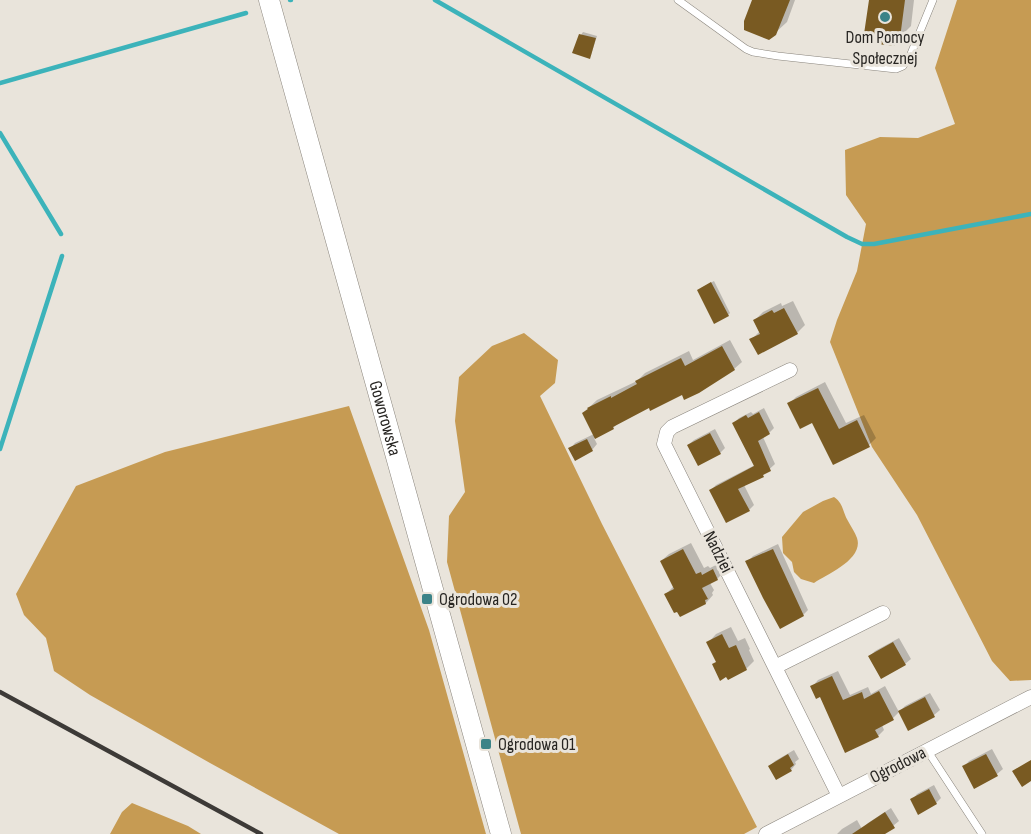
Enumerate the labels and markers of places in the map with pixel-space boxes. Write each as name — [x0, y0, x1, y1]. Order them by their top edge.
marker: Dom Pomocy Społecznej — [878, 10, 892, 24]
place label: Dom Pomocy Społecznej — [846, 27, 924, 69]
place label: Ogrodowa 02 — [439, 589, 517, 610]
marker: Ogrodowa 02 — [420, 592, 434, 606]
place label: Ogrodowa 01 — [498, 734, 576, 755]
marker: Ogrodowa 01 — [479, 737, 493, 751]

